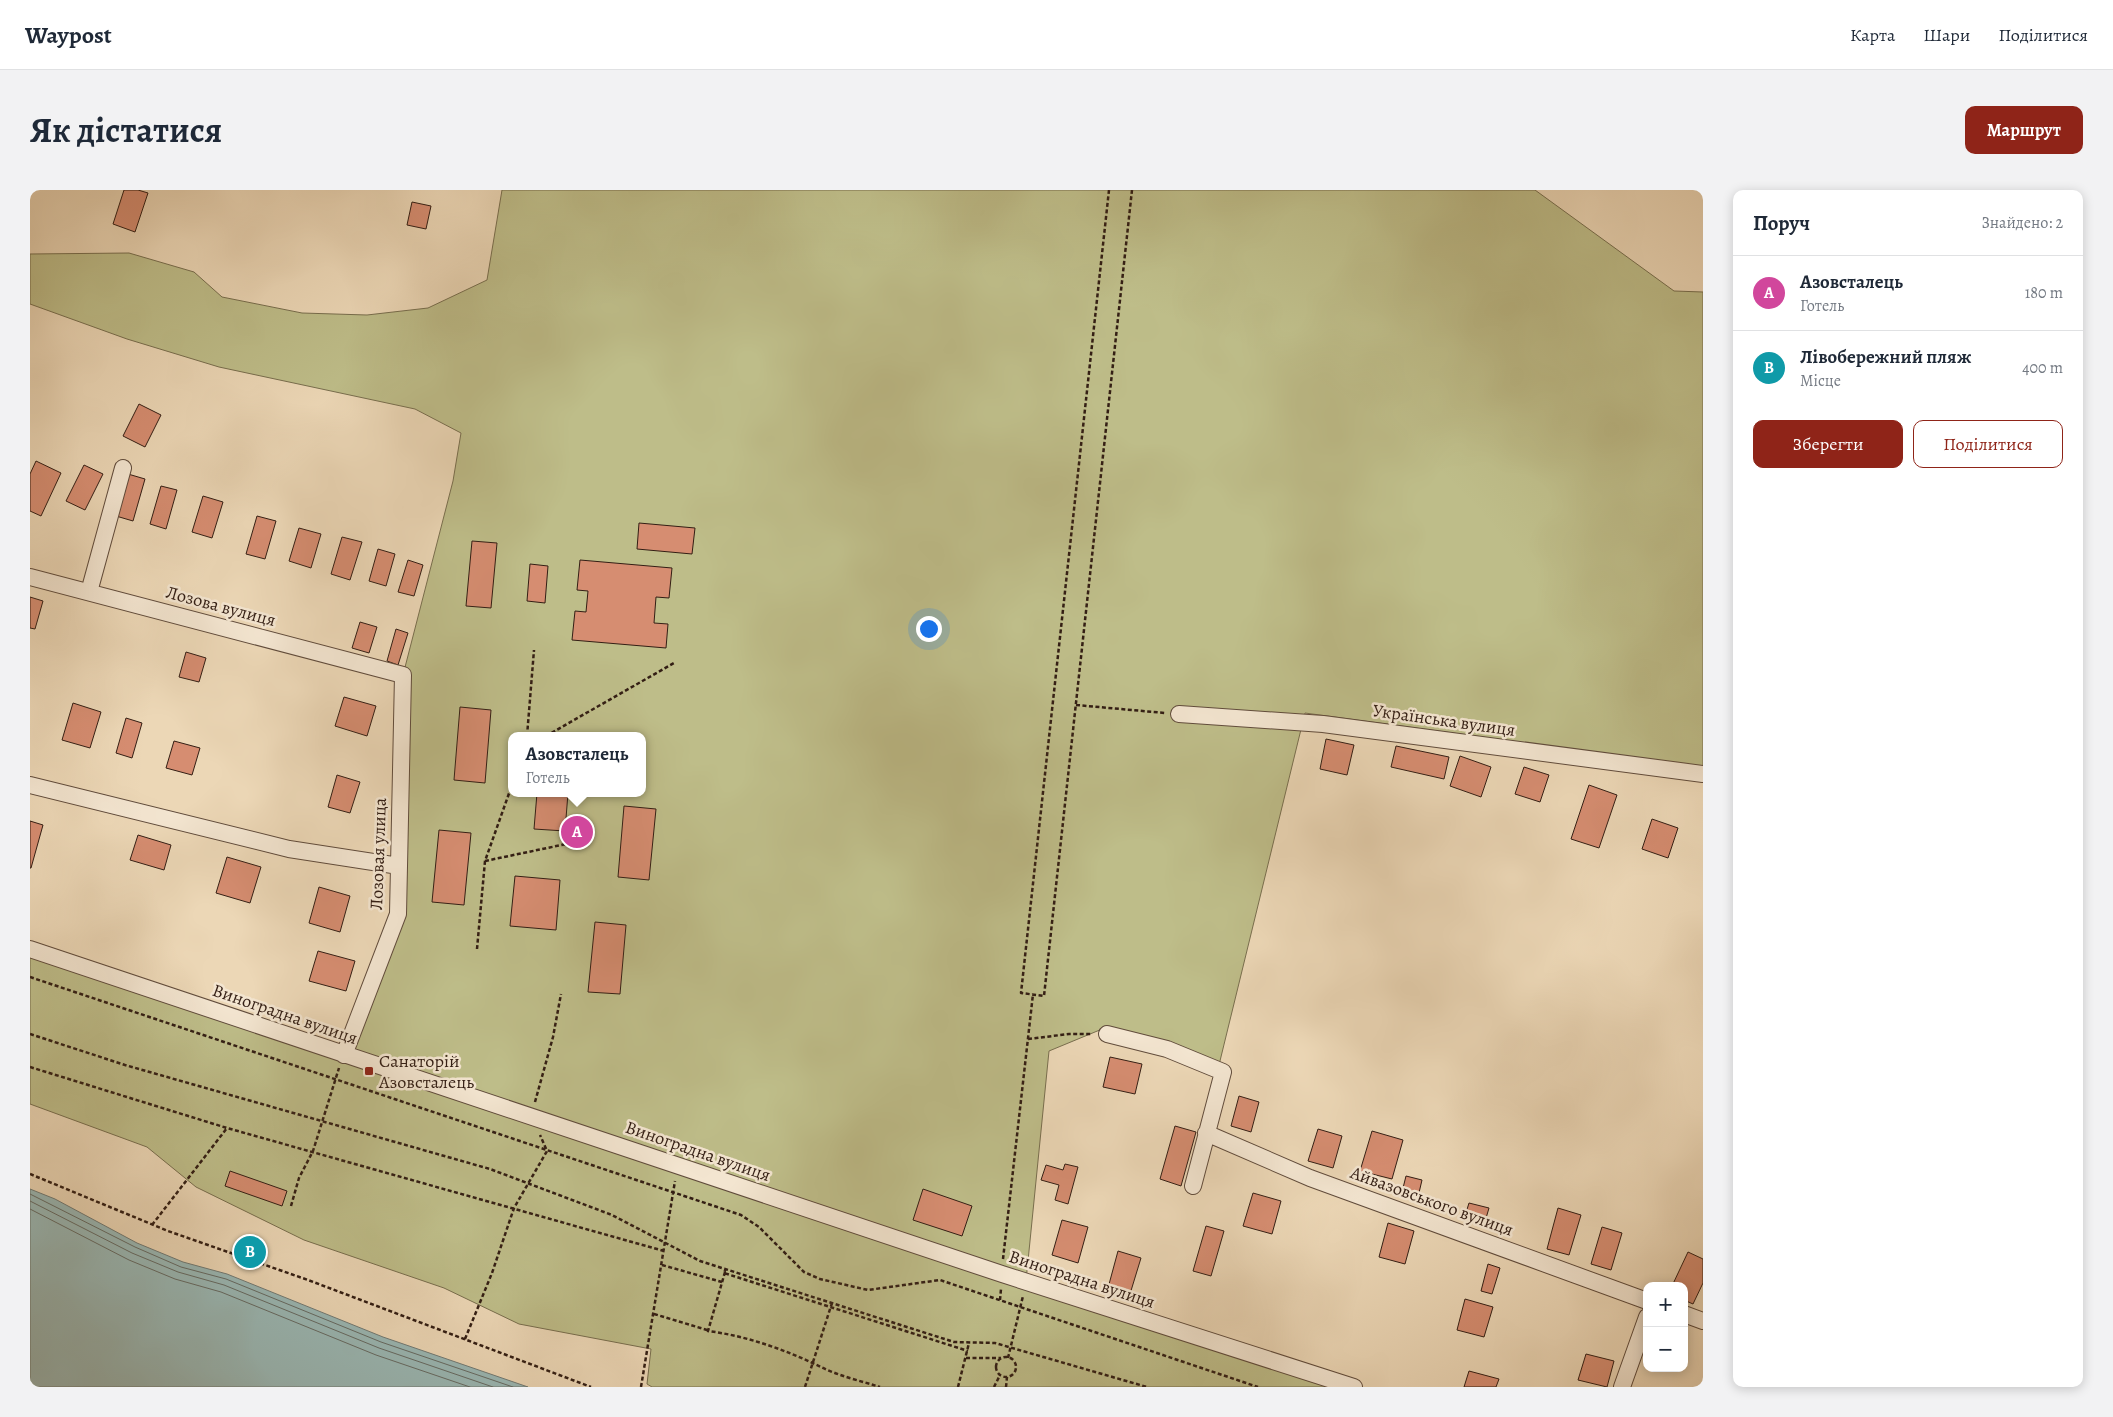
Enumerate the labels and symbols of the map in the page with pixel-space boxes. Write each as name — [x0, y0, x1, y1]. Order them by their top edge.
street label: Лозова вулиця — [164, 580, 278, 632]
your location — [916, 616, 942, 642]
street label: Українська вулиця — [1371, 698, 1517, 742]
street label: Лозовая улица — [364, 797, 392, 911]
pin: A — [561, 813, 593, 851]
street label: Виноградна вулиця — [209, 978, 361, 1050]
place label: Санаторій Азовсталець — [378, 1049, 474, 1094]
marker: Санаторій Азовсталець — [363, 1065, 375, 1077]
street label: Виноградна вулиця — [622, 1115, 774, 1187]
street label: Айвазовського вулиця — [1346, 1160, 1517, 1242]
pin: B — [234, 1233, 266, 1271]
street label: Виноградна вулиця — [1006, 1244, 1158, 1314]

